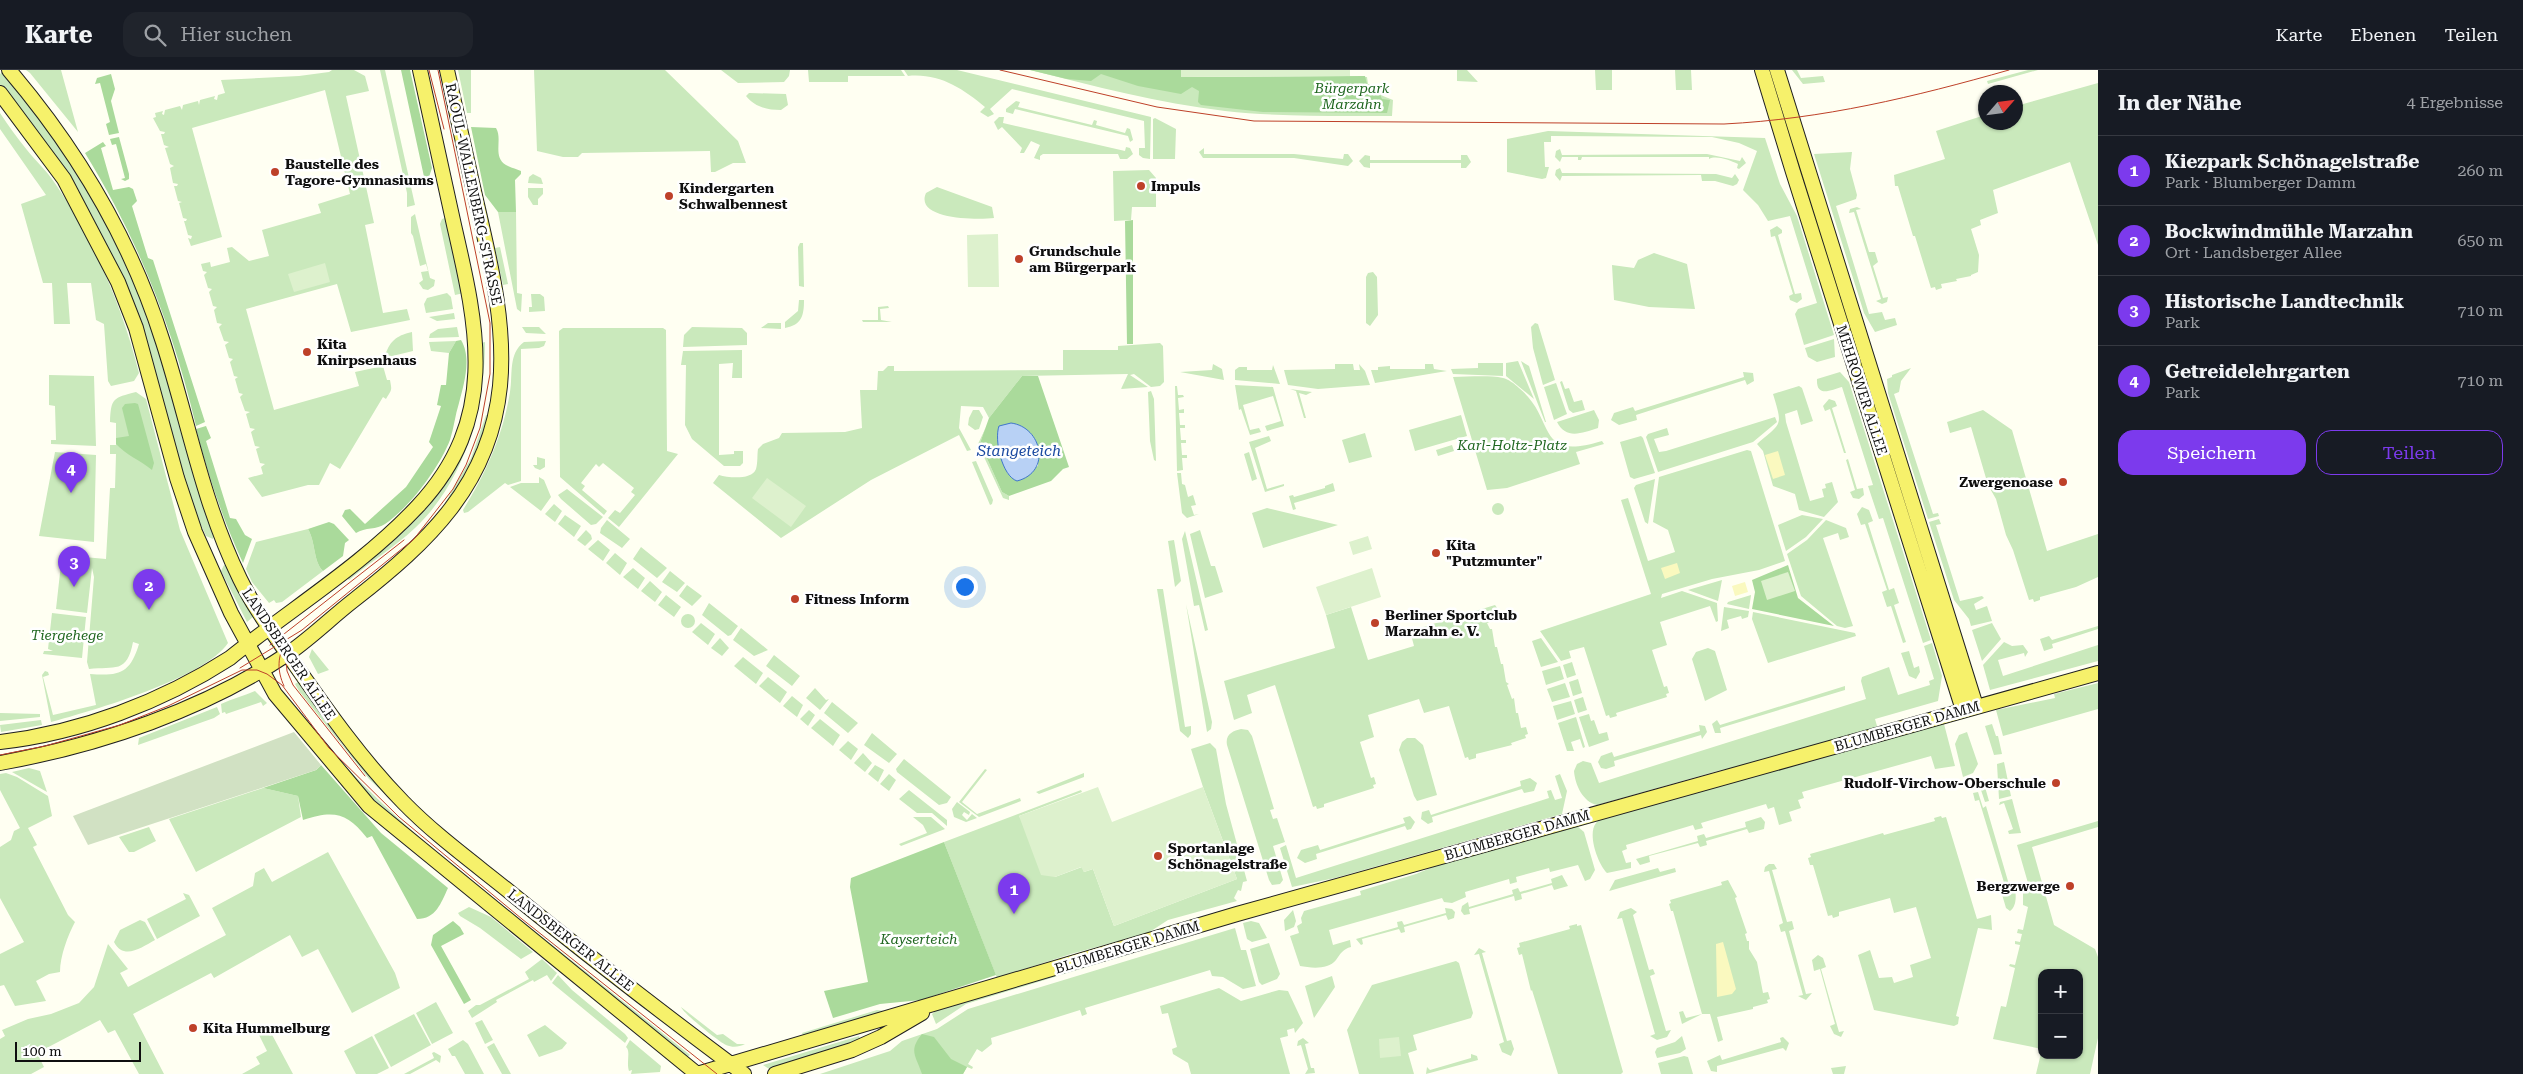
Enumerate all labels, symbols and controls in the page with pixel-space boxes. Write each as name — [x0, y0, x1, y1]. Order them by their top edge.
search box — [123, 12, 473, 57]
text: Karte — [25, 21, 93, 49]
icon: search — [141, 21, 169, 49]
text: Hier suchen — [181, 23, 292, 46]
text: Karte — [2276, 24, 2322, 45]
text: Ebenen — [2350, 24, 2416, 45]
text: Teilen — [2444, 24, 2498, 45]
park label: Bürgerpark Marzahn — [1314, 80, 1390, 112]
street label: RAOUL-WALLENBERG-STRASSE — [443, 81, 505, 307]
north arrow — [1978, 85, 2023, 130]
text: In der Nähe — [2118, 91, 2241, 115]
text: 4 Ergebnisse — [2406, 93, 2503, 112]
text: Kiezpark Schönagelstraße — [2165, 150, 2419, 173]
place label: Baustelle des Tagore-Gymnasiums — [285, 156, 434, 188]
text: 1 — [2130, 161, 2138, 180]
text: 260 m — [2457, 161, 2503, 180]
marker: Baustelle des Tagore-Gymnasiums — [269, 166, 281, 178]
text: Park · Blumberger Damm — [2165, 173, 2356, 192]
place label: Impuls — [1151, 178, 1201, 194]
place label: Kindergarten Schwalbennest — [679, 180, 788, 212]
marker: Impuls — [1135, 180, 1147, 192]
marker: Kindergarten Schwalbennest — [663, 190, 675, 202]
text: Bockwindmühle Marzahn — [2165, 220, 2413, 243]
text: 2 — [2130, 231, 2138, 250]
text: 650 m — [2457, 231, 2503, 250]
place label: Grundschule am Bürgerpark — [1029, 243, 1137, 275]
text: Ort · Landsberger Allee — [2165, 243, 2342, 262]
marker: Grundschule am Bürgerpark — [1013, 253, 1025, 265]
text: Historische Landtechnik — [2165, 290, 2404, 313]
text: 3 — [2130, 301, 2138, 320]
text: 710 m — [2457, 301, 2503, 320]
text: Park — [2165, 313, 2200, 332]
street label: MEHROWER ALLEE — [1833, 323, 1891, 457]
place label: Kita Knirpsenhaus — [317, 336, 417, 368]
marker: Kita Knirpsenhaus — [301, 346, 313, 358]
text: Getreidelehrgarten — [2165, 360, 2350, 383]
text: 4 — [2130, 371, 2138, 390]
text: 710 m — [2457, 371, 2503, 390]
text: Park — [2165, 383, 2200, 402]
button: Speichern — [2118, 430, 2306, 475]
button: Teilen — [2316, 430, 2503, 475]
park label: Karl-Holtz-Platz — [1456, 437, 1567, 453]
water label: Stangeteich — [976, 442, 1061, 460]
pin: 4 — [55, 452, 87, 493]
place label: Zwergenoase — [1959, 474, 2053, 490]
marker: Zwergenoase — [2057, 476, 2069, 488]
place label: Kita "Putzmunter" — [1446, 537, 1542, 569]
pin: 3 — [58, 546, 90, 587]
marker: Kita "Putzmunter" — [1430, 547, 1442, 559]
pin: 2 — [133, 569, 165, 610]
your location — [952, 574, 978, 600]
street label: LANDSBERGER ALLEE — [239, 585, 339, 723]
place label: Fitness Inform — [805, 591, 910, 607]
marker: Fitness Inform — [789, 593, 801, 605]
place label: Berliner Sportclub Marzahn e. V. — [1385, 607, 1517, 639]
marker: Berliner Sportclub Marzahn e. V. — [1369, 617, 1381, 629]
park label: Tiergehege — [31, 627, 103, 643]
street label: BLUMBERGER DAMM — [1832, 698, 1982, 754]
place label: Rudolf-Virchow-Oberschule — [1844, 775, 2046, 791]
marker: Rudolf-Virchow-Oberschule — [2050, 777, 2062, 789]
street label: BLUMBERGER DAMM — [1442, 807, 1592, 863]
place label: Sportanlage Schönagelstraße — [1168, 840, 1287, 872]
marker: Sportanlage Schönagelstraße — [1152, 850, 1164, 862]
pin: 1 — [998, 873, 1030, 914]
place label: Bergzwerge — [1977, 878, 2060, 894]
marker: Bergzwerge — [2064, 880, 2076, 892]
street label: LANDSBERGER ALLEE — [505, 886, 637, 994]
street label: BLUMBERGER DAMM — [1053, 917, 1201, 977]
park label: Kayserteich — [879, 931, 958, 947]
map controls — [2038, 969, 2083, 1059]
button: + — [2038, 969, 2083, 1014]
button: − — [2038, 1014, 2083, 1059]
place label: Kita Hummelburg — [203, 1020, 330, 1036]
marker: Kita Hummelburg — [187, 1022, 199, 1034]
scale bar — [15, 1039, 141, 1062]
text: 100 m — [22, 1043, 62, 1059]

